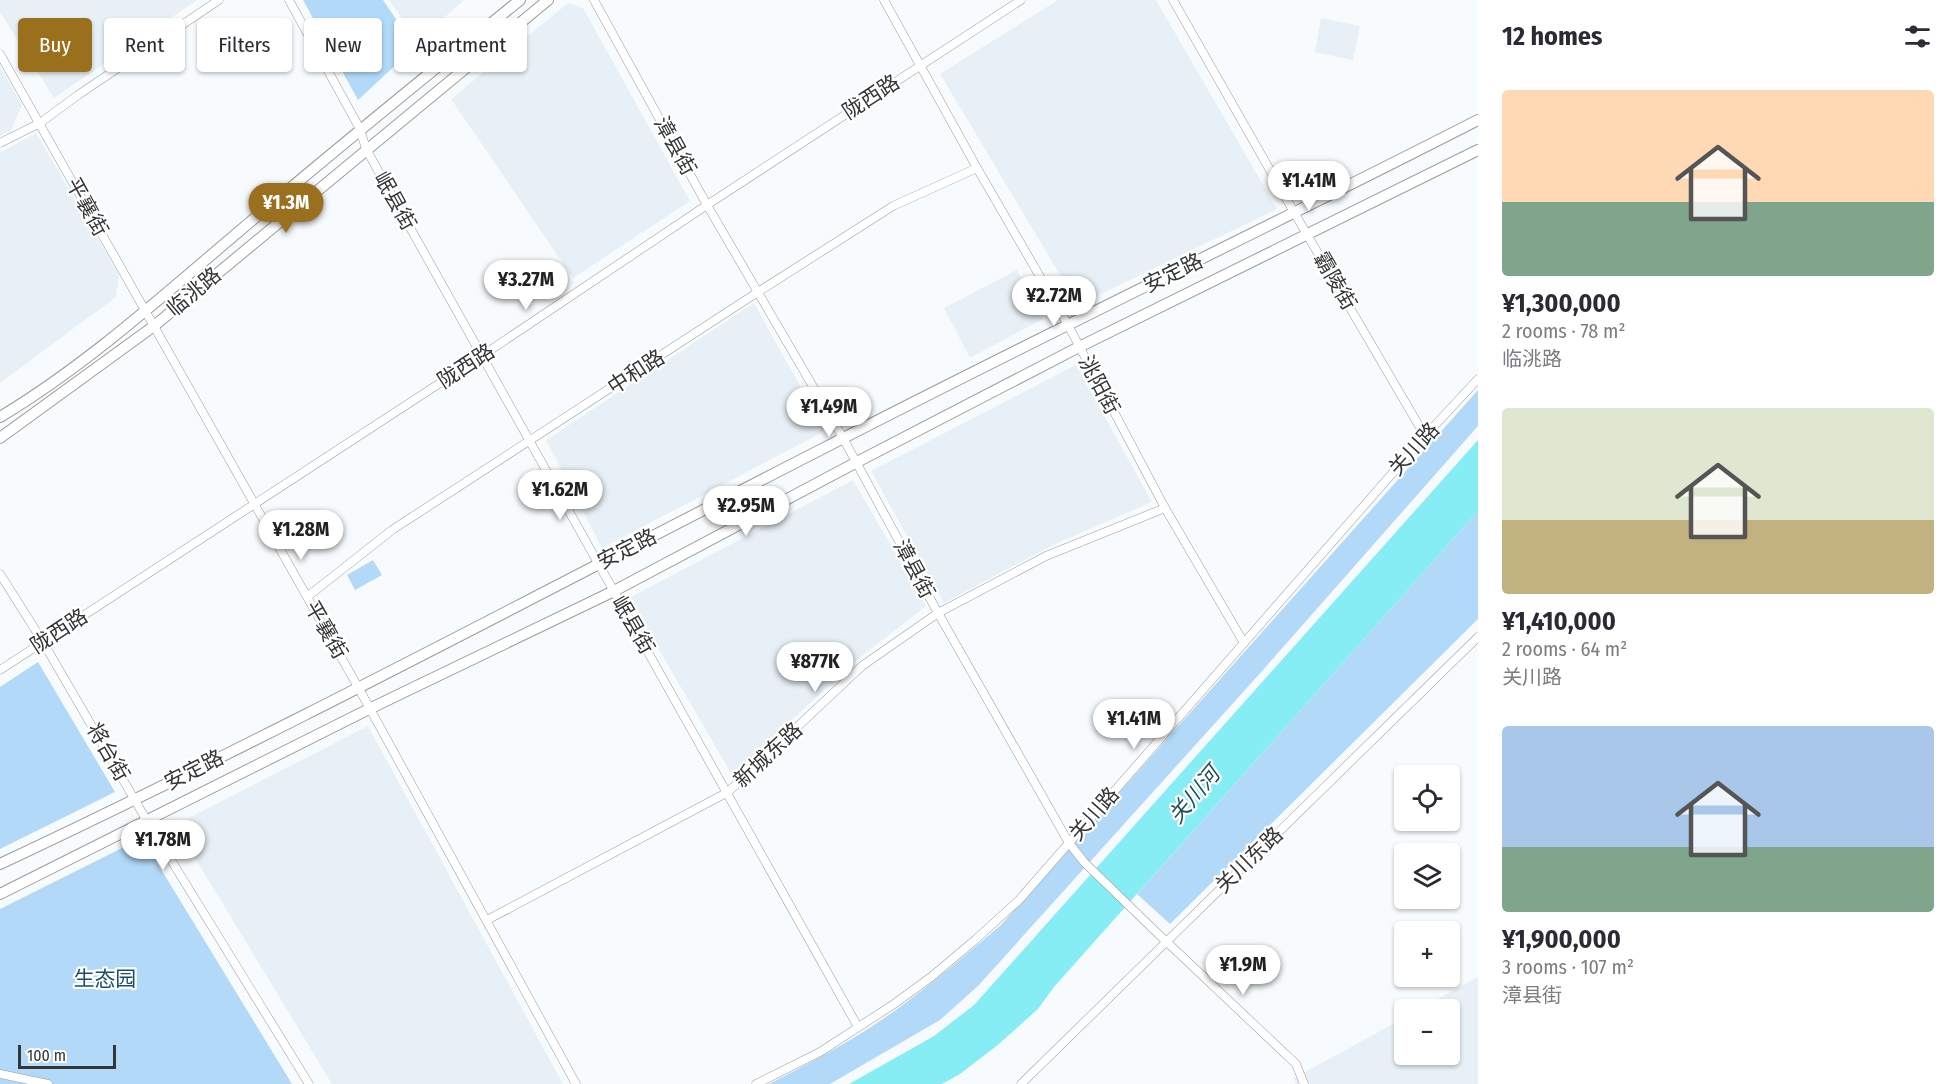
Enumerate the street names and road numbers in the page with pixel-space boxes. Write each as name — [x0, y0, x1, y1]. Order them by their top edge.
street label: 陇西路 — [838, 69, 904, 125]
street label: 漳县街 — [648, 112, 702, 180]
street label: 岷县街 — [368, 167, 422, 235]
street label: 平襄街 — [60, 173, 114, 241]
street label: 霸陵街 — [1308, 247, 1362, 315]
street label: 安定路 — [1139, 248, 1207, 298]
street label: 临洮路 — [162, 262, 226, 322]
street label: 陇西路 — [433, 338, 499, 394]
street label: 中和路 — [603, 344, 669, 400]
street label: 洮阳街 — [1073, 351, 1125, 419]
street label: 关川路 — [1383, 417, 1445, 481]
street label: 安定路 — [593, 523, 661, 575]
street label: 漳县街 — [888, 535, 940, 603]
street label: 岷县街 — [606, 591, 660, 659]
street label: 平襄街 — [299, 596, 353, 664]
street label: 陇西路 — [26, 603, 92, 659]
street label: 新城东路 — [728, 717, 808, 793]
street label: 将台街 — [81, 718, 135, 786]
street label: 安定路 — [160, 744, 228, 796]
street label: 关川路 — [1064, 782, 1124, 846]
street label: 关川东路 — [1210, 821, 1288, 899]

